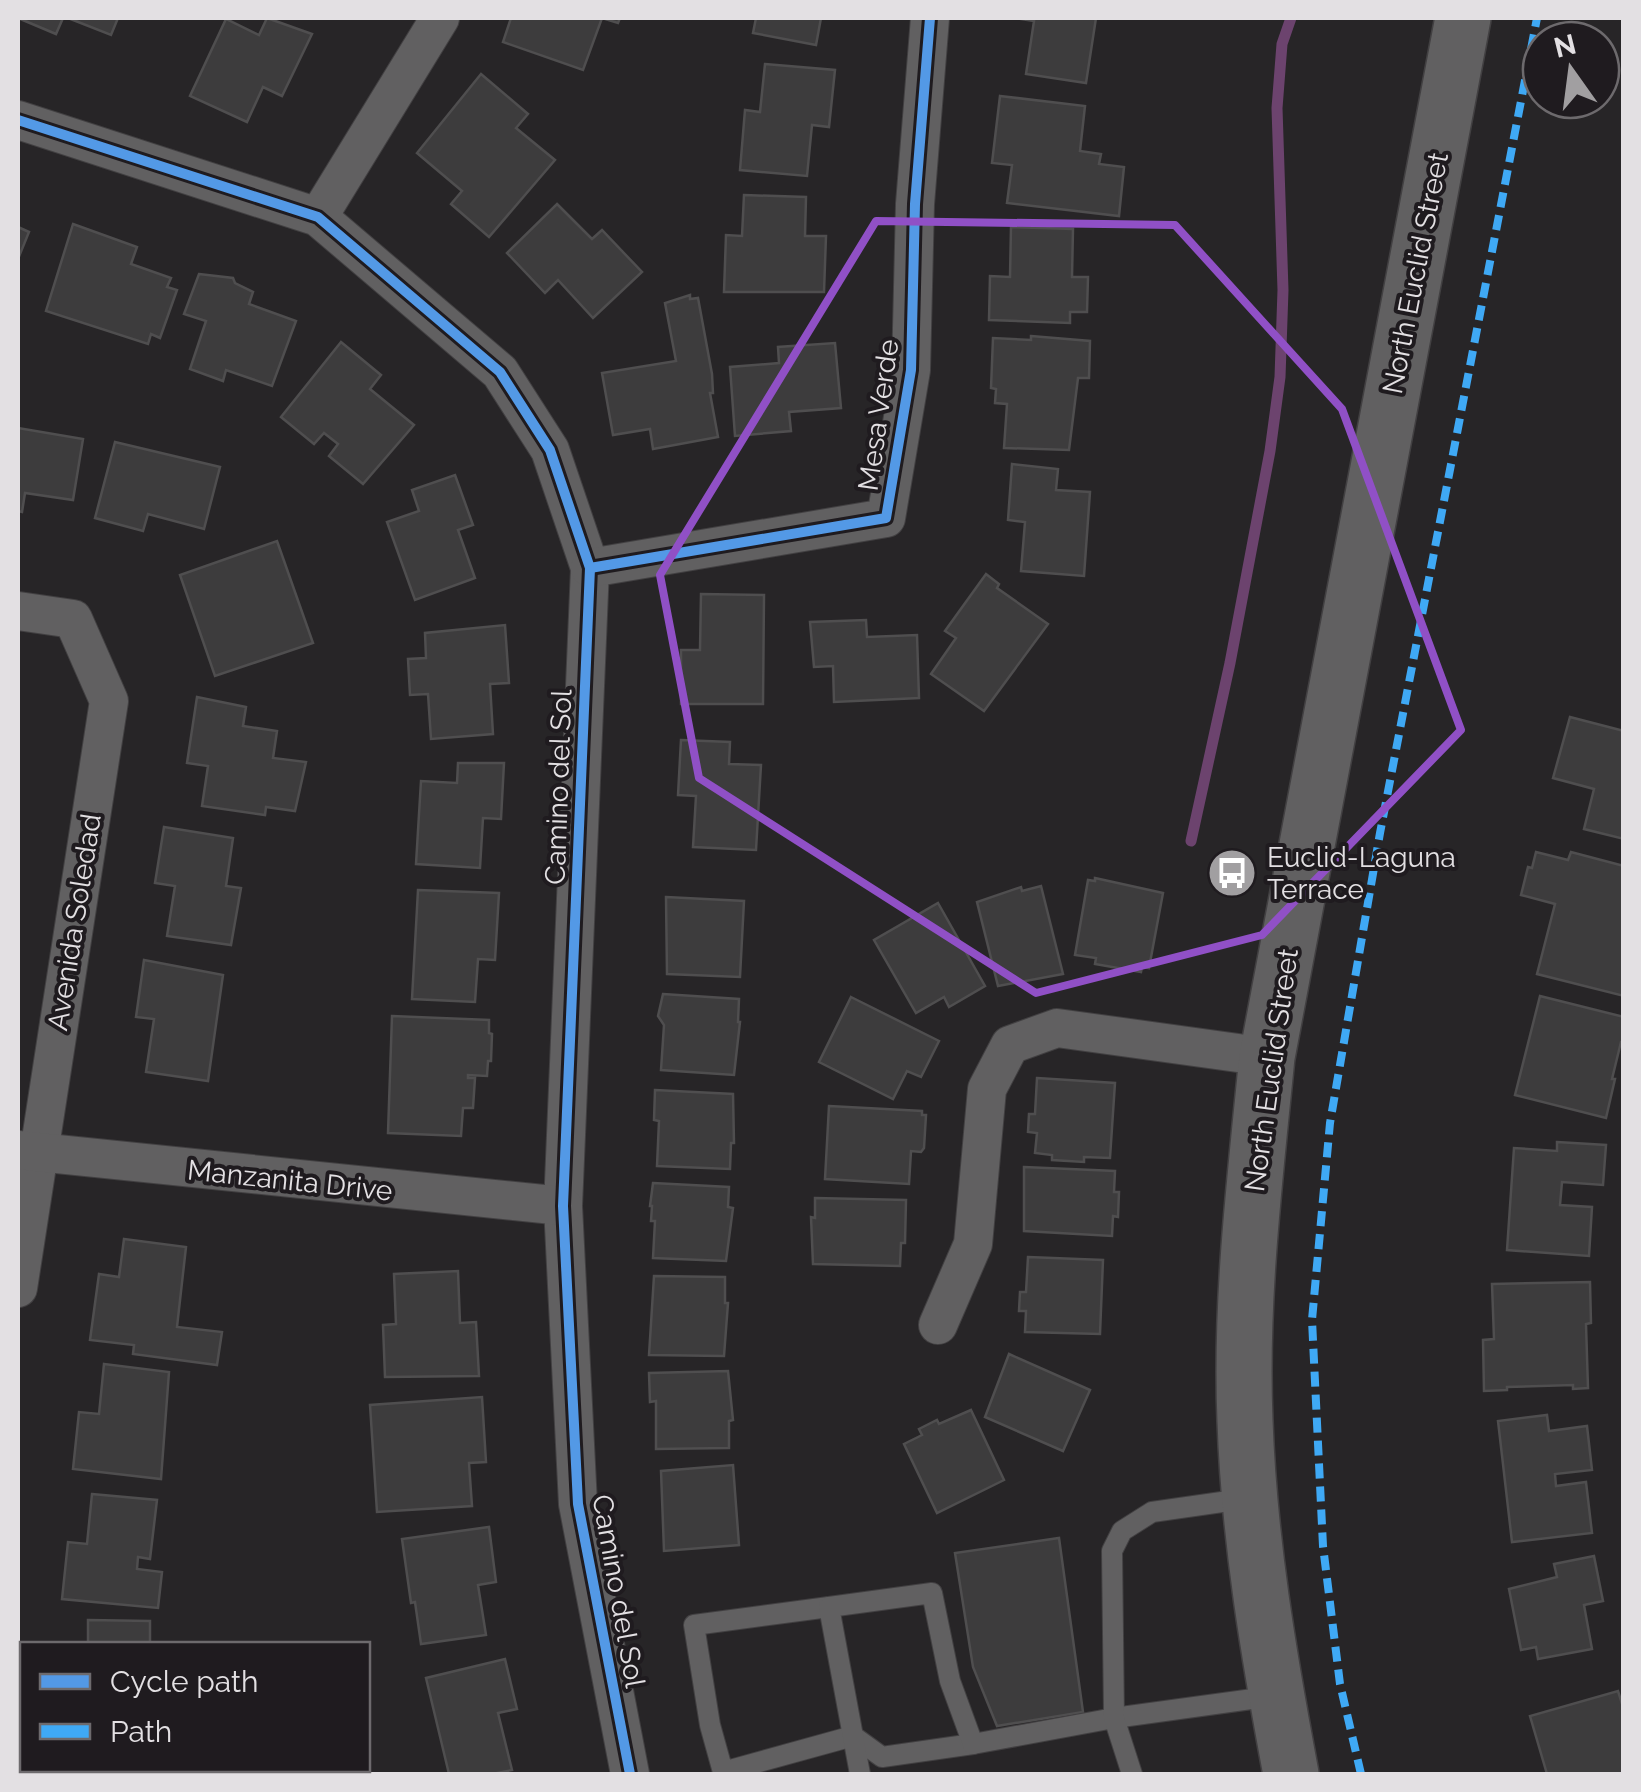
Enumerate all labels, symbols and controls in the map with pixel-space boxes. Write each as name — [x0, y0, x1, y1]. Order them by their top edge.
north arrow — [1521, 20, 1621, 120]
text: N — [1551, 28, 1579, 65]
street label: North Euclid Street — [1376, 149, 1455, 397]
street label: Mesa Verde — [852, 337, 905, 493]
street label: Camino del Sol — [539, 688, 578, 885]
street label: Avenida Soledad — [41, 811, 108, 1033]
place label: Euclid-Laguna Terrace — [1267, 841, 1456, 906]
bus stop icon: Euclid-Laguna Terrace — [1206, 847, 1258, 899]
street label: North Euclid Street — [1238, 946, 1305, 1194]
street label: Manzanita Drive — [186, 1153, 394, 1208]
street label: Camino del Sol — [585, 1492, 652, 1691]
legend — [20, 1642, 370, 1772]
text: Cycle path — [110, 1664, 258, 1699]
text: Path — [110, 1714, 172, 1749]

